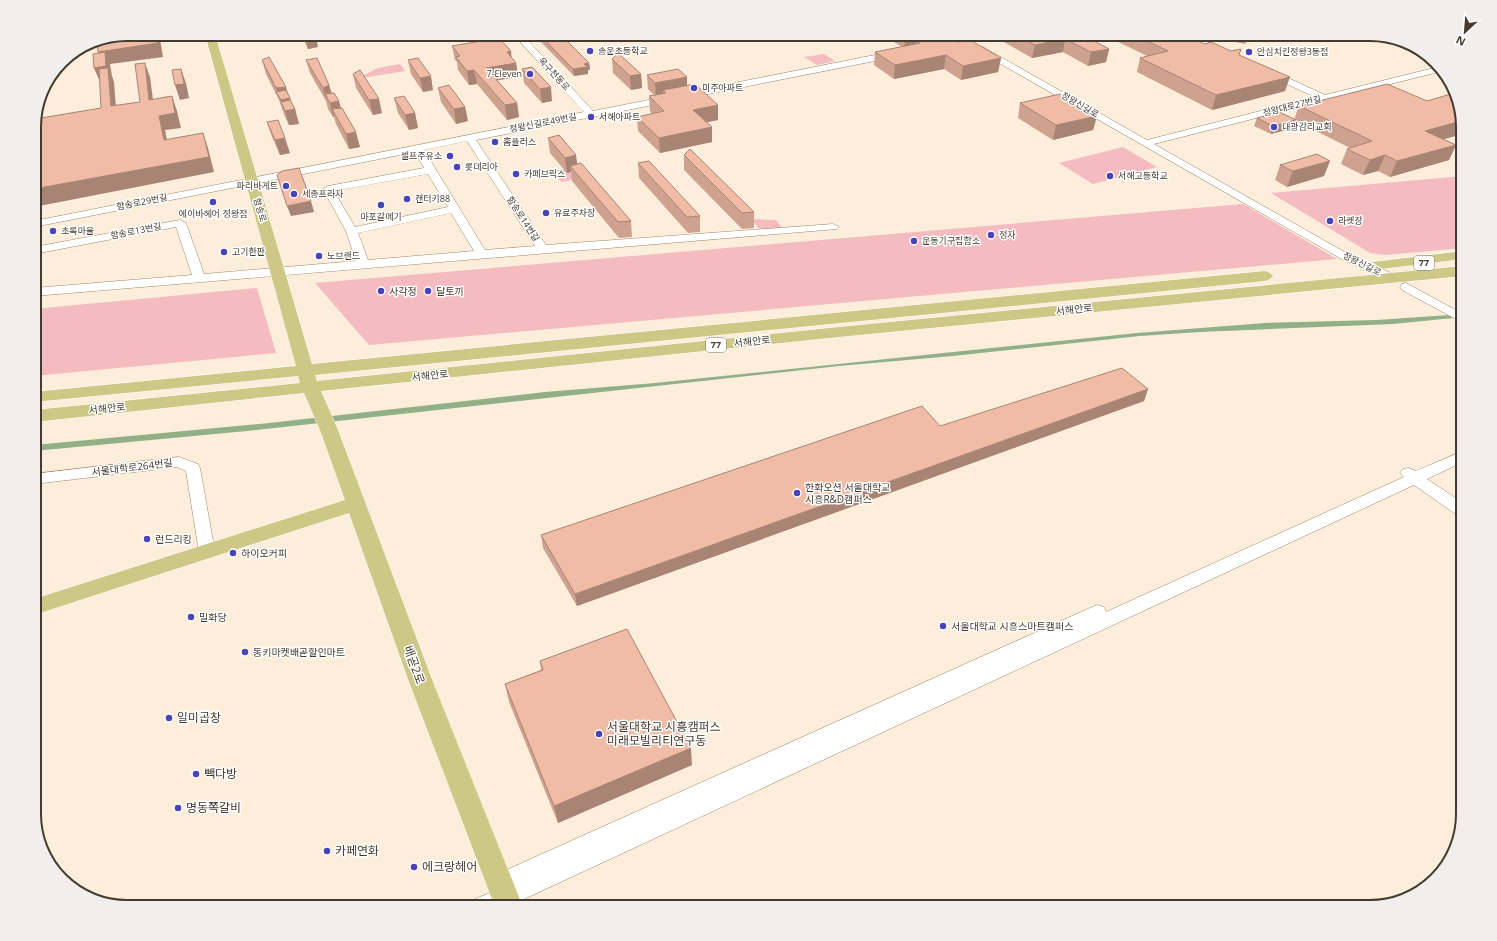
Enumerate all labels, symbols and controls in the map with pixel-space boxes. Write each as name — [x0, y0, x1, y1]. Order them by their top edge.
north arrow — [1445, 12, 1485, 52]
text: N — [1453, 33, 1468, 50]
place label: 송운초등학교 — [598, 44, 648, 57]
place label: 안심치킨정왕3동점 — [1257, 45, 1328, 58]
marker: 송운초등학교 — [585, 46, 595, 56]
marker: 안심치킨정왕3동점 — [1244, 47, 1254, 57]
street label: 옥구천동로 — [535, 54, 573, 93]
place label: 7-Eleven — [487, 67, 522, 80]
marker: 7-Eleven — [525, 69, 535, 79]
place label: 미주아파트 — [702, 81, 743, 94]
marker: 미주아파트 — [689, 83, 699, 93]
street label: 정왕신길로 — [1059, 89, 1101, 121]
street label: 정왕대로27번길 — [1261, 92, 1323, 119]
street label: 정왕신길로49번길 — [508, 110, 578, 135]
place label: 서해아파트 — [599, 110, 640, 123]
marker: 서해아파트 — [586, 112, 596, 122]
place label: 대광감리교회 — [1282, 120, 1332, 133]
marker: 대광감리교회 — [1269, 122, 1279, 132]
place label: 홈플러스 — [503, 135, 536, 148]
marker: 홈플러스 — [490, 137, 500, 147]
place label: 셀프주유소 — [401, 149, 443, 162]
marker: 셀프주유소 — [445, 151, 455, 161]
place label: 롯데리아 — [465, 160, 498, 173]
marker: 롯데리아 — [452, 162, 462, 172]
place label: 카페브릭스 — [524, 167, 565, 180]
marker: 카페브릭스 — [511, 169, 521, 179]
place label: 서해고등학교 — [1118, 169, 1168, 182]
marker: 서해고등학교 — [1105, 171, 1115, 181]
place label: 파리바게트 — [237, 179, 278, 192]
marker: 파리바게트 — [281, 181, 291, 191]
place label: 세종프라자 — [302, 187, 343, 200]
marker: 세종프라자 — [289, 189, 299, 199]
street label: 함송로29번길 — [115, 190, 169, 213]
place label: 캔터키88 — [415, 192, 450, 205]
marker: 캔터키88 — [402, 194, 412, 204]
street label: 함송로14번길 — [504, 194, 543, 244]
street label: 함송로 — [251, 196, 270, 224]
marker: 에이바헤어 정왕점 — [208, 197, 218, 207]
marker: 마포갈메기 — [376, 200, 386, 210]
place label: 유료주차장 — [554, 206, 595, 219]
place label: 에이바헤어 정왕점 — [179, 207, 247, 220]
marker: 유료주차장 — [541, 208, 551, 218]
place label: 마포갈메기 — [360, 210, 402, 223]
place label: 라켓장 — [1338, 214, 1363, 227]
marker: 라켓장 — [1325, 216, 1335, 226]
street label: 함송로13번길 — [109, 219, 163, 242]
place label: 초록마을 — [61, 224, 94, 237]
marker: 초록마을 — [48, 226, 58, 236]
place label: 정자 — [999, 228, 1016, 241]
marker: 정자 — [986, 230, 996, 240]
place label: 운동기구집합소 — [922, 234, 981, 247]
marker: 운동기구집합소 — [909, 236, 919, 246]
place label: 고기한판 — [232, 245, 265, 258]
marker: 고기한판 — [219, 247, 229, 257]
street label: 정왕신길로 — [1341, 248, 1384, 279]
place label: 노브랜드 — [327, 249, 360, 262]
marker: 노브랜드 — [314, 251, 324, 261]
road number: 77 — [1414, 256, 1434, 270]
place label: 사각정 — [389, 284, 417, 298]
place label: 달토끼 — [436, 284, 464, 298]
marker: 사각정 — [376, 286, 386, 296]
marker: 달토끼 — [423, 286, 433, 296]
street label: 서해안로 — [1055, 300, 1093, 318]
street label: 서해안로 — [733, 332, 771, 350]
road number: 77 — [706, 338, 726, 352]
street label: 서해안로 — [411, 366, 449, 384]
street label: 서해안로 — [88, 399, 126, 417]
street label: 서울대학로264번길 — [91, 455, 173, 479]
place label: 한화오션 서울대학교 시흥R&D캠퍼스 — [805, 480, 890, 506]
marker: 한화오션 서울대학교 시흥R&D캠퍼스 — [792, 488, 802, 498]
place label: 런드리킹 — [155, 532, 192, 546]
marker: 런드리킹 — [142, 534, 152, 544]
place label: 하이오커피 — [241, 546, 287, 560]
marker: 하이오커피 — [228, 548, 238, 558]
place label: 밀화당 — [199, 610, 227, 624]
marker: 밀화당 — [186, 612, 196, 622]
place label: 서울대학교 시흥스마트캠퍼스 — [951, 619, 1073, 633]
marker: 서울대학교 시흥스마트캠퍼스 — [938, 621, 948, 631]
street label: 배곧2로 — [400, 643, 429, 687]
place label: 동키마켓배곧할인마트 — [253, 645, 345, 659]
marker: 동키마켓배곧할인마트 — [240, 647, 250, 657]
place label: 일미곱창 — [177, 709, 221, 726]
marker: 일미곱창 — [164, 713, 174, 723]
place label: 서울대학교 시흥캠퍼스 미래모빌리티연구동 — [607, 718, 721, 749]
marker: 서울대학교 시흥캠퍼스 미래모빌리티연구동 — [594, 729, 604, 739]
place label: 빽다방 — [204, 765, 237, 782]
marker: 빽다방 — [191, 769, 201, 779]
place label: 명동쪽갈비 — [186, 799, 241, 816]
marker: 명동쪽갈비 — [173, 803, 183, 813]
place label: 카페연화 — [335, 842, 379, 859]
marker: 카페연화 — [322, 846, 332, 856]
place label: 에크랑헤어 — [422, 858, 477, 875]
marker: 에크랑헤어 — [409, 862, 419, 872]

